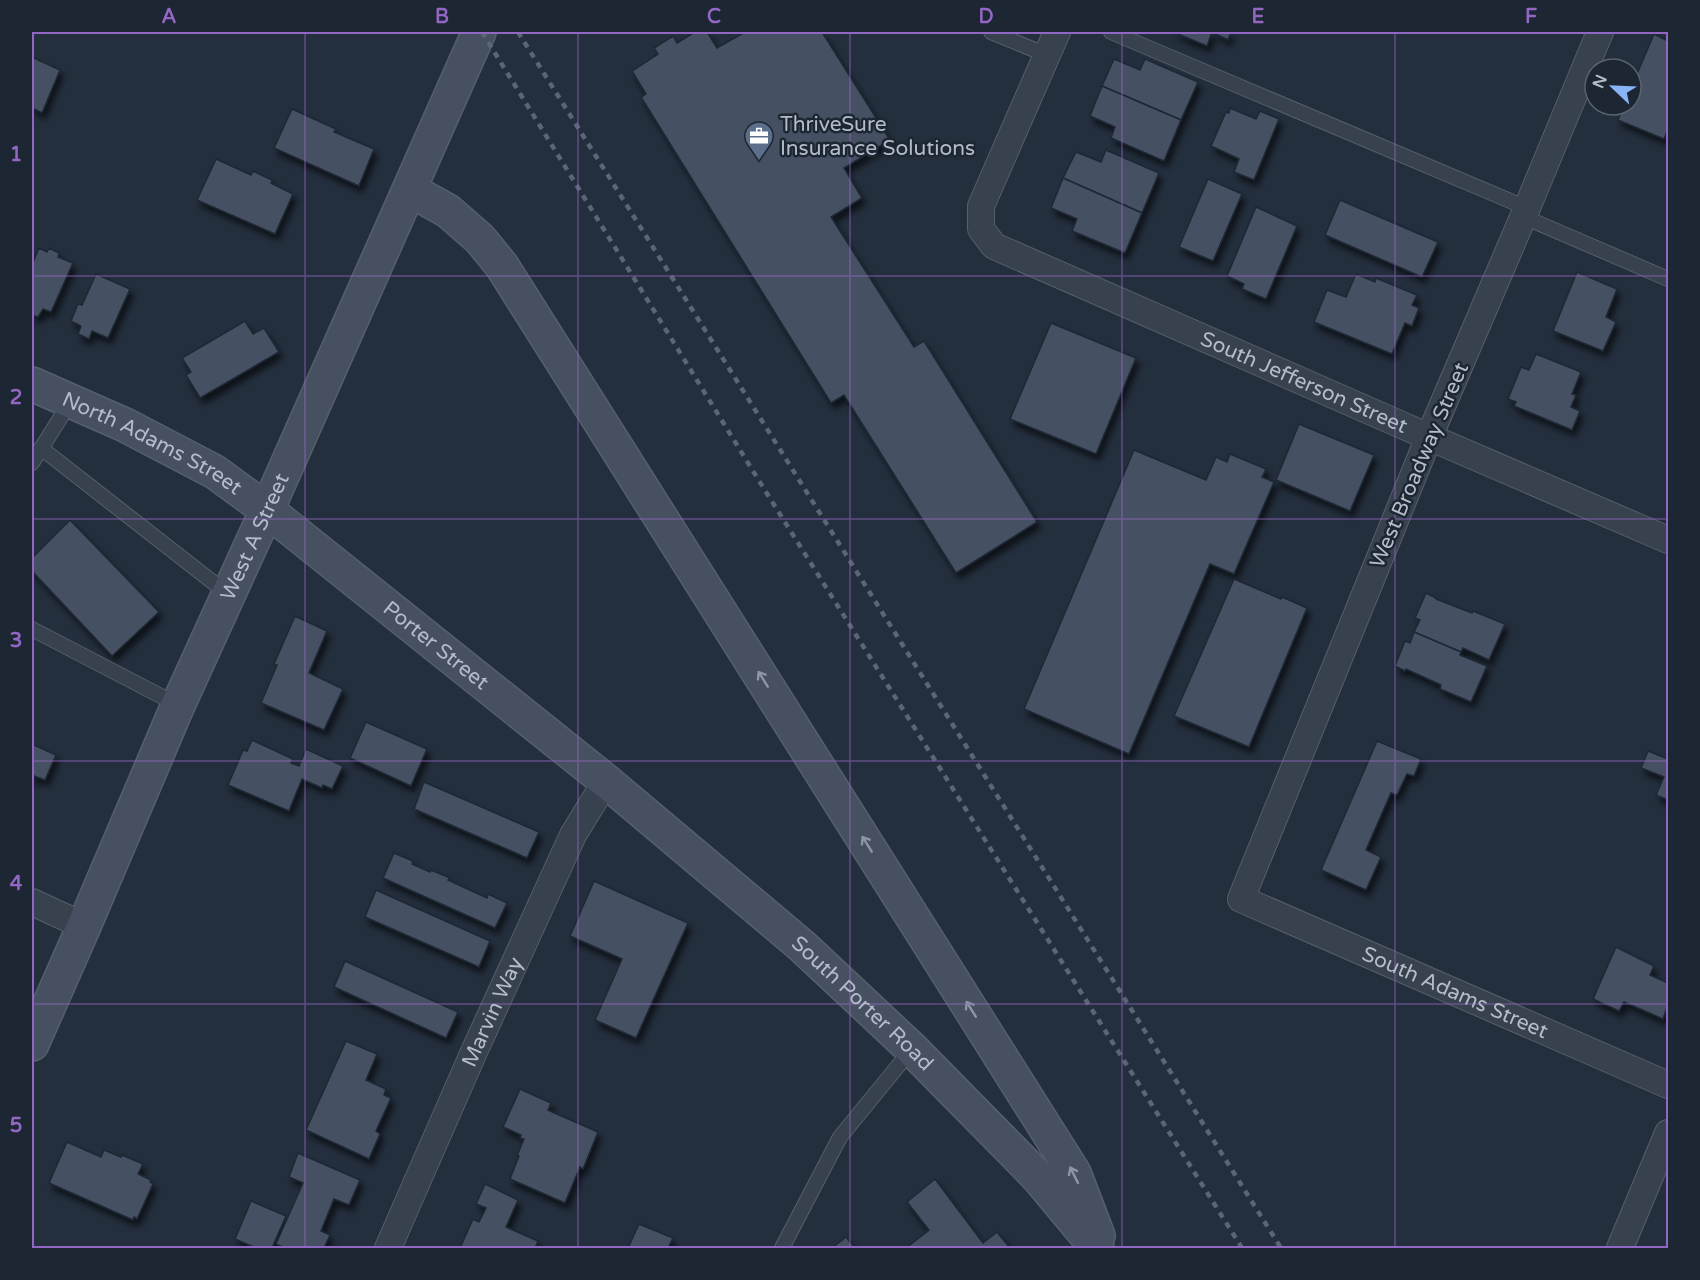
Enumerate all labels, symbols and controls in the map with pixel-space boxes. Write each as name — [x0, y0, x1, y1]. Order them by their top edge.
text: A — [162, 5, 177, 29]
text: B — [435, 5, 449, 29]
text: C — [707, 5, 721, 29]
text: D — [978, 5, 994, 29]
text: E — [1252, 5, 1265, 29]
text: F — [1525, 5, 1537, 29]
north arrow — [1583, 57, 1643, 117]
text: N — [1588, 72, 1612, 91]
place label: ThriveSure Insurance Solutions — [780, 112, 975, 161]
office icon: ThriveSure Insurance Solutions — [743, 120, 775, 162]
text: 1 — [10, 143, 22, 167]
street label: South Jefferson Street — [1197, 326, 1411, 439]
street label: West Broadway Street — [1365, 359, 1474, 572]
text: 2 — [10, 386, 22, 410]
street label: North Adams Street — [58, 387, 247, 500]
street label: West A Street — [215, 469, 295, 604]
street label: Porter Street — [378, 596, 494, 695]
text: 3 — [10, 629, 22, 653]
one-way arrow — [756, 671, 768, 688]
one-way arrow — [860, 836, 872, 853]
text: 4 — [10, 872, 23, 896]
street label: South Porter Road — [786, 931, 938, 1076]
street label: South Adams Street — [1358, 941, 1552, 1044]
street label: Marvin Way — [457, 953, 529, 1071]
one-way arrow — [964, 1001, 976, 1018]
text: 5 — [10, 1114, 22, 1138]
one-way arrow — [1067, 1166, 1079, 1184]

